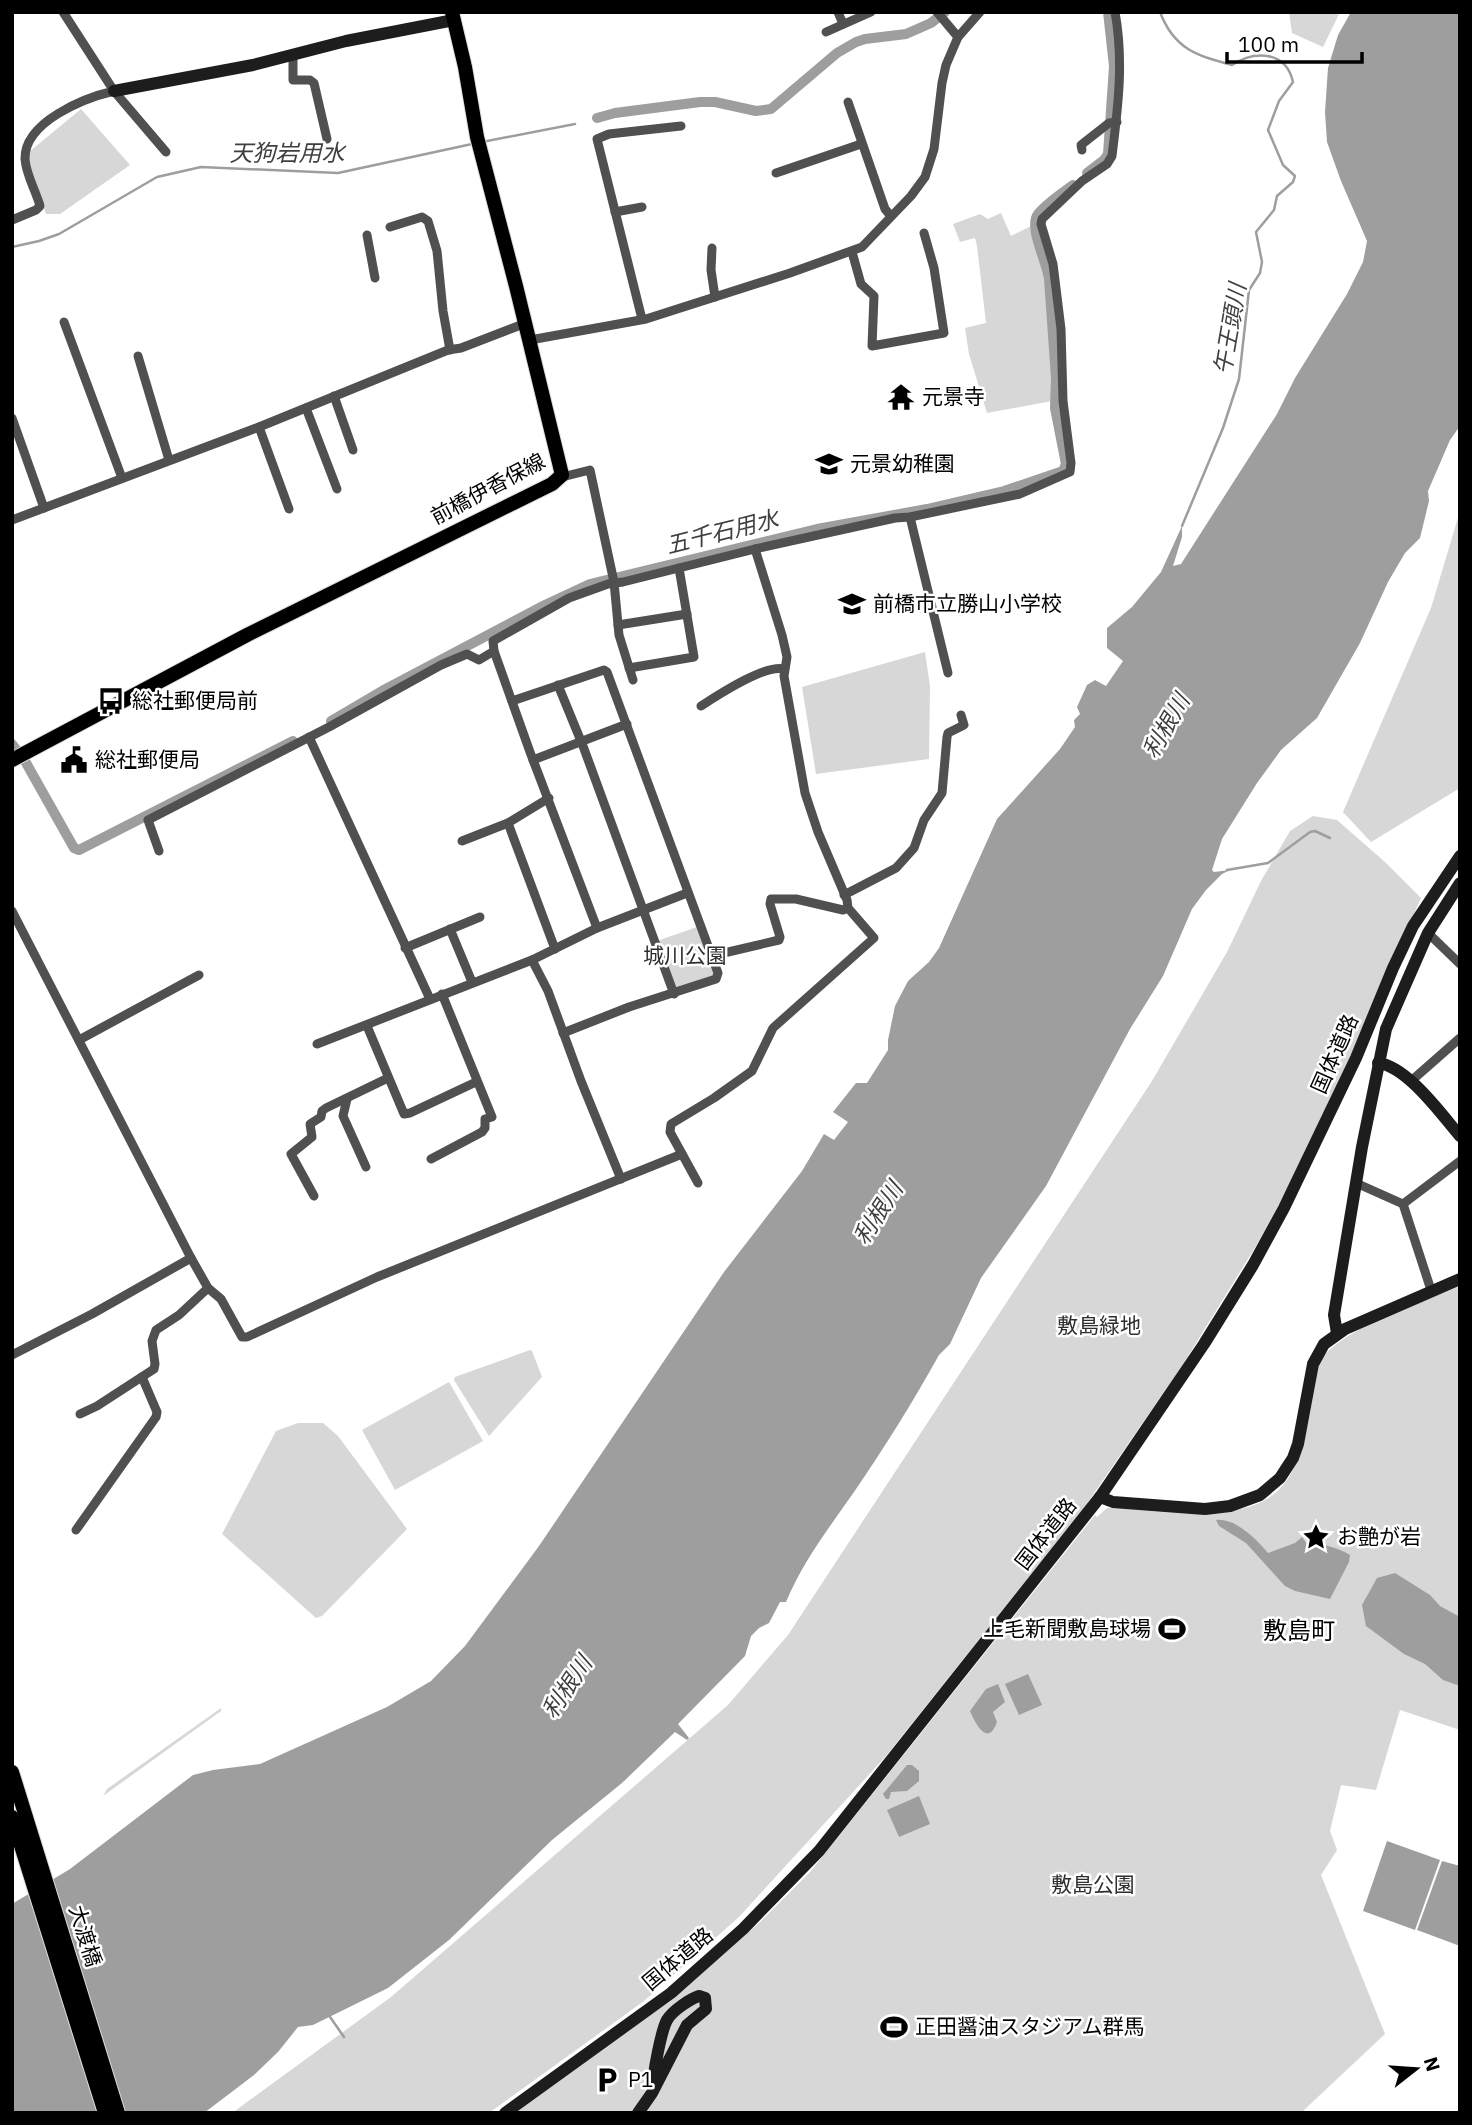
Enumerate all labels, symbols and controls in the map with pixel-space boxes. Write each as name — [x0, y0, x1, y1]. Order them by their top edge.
scale bar — [1227, 21, 1362, 65]
text: 100 m — [1238, 30, 1299, 58]
water label: 天狗岩用水 — [230, 137, 348, 167]
water label: 午王頭川 — [1206, 278, 1252, 377]
temple icon: 元景寺 — [886, 382, 916, 412]
place label: 元景寺 — [922, 382, 985, 410]
street label: 前橋伊香保線 — [425, 446, 550, 530]
school or university icon: 元景幼稚園 — [814, 449, 844, 479]
place label: 元景幼稚園 — [850, 449, 955, 477]
water label: 五千石用水 — [662, 502, 784, 559]
school or university icon: 前橋市立勝山小学校 — [837, 589, 867, 619]
place label: 前橋市立勝山小学校 — [873, 589, 1062, 617]
bus stop icon: 総社郵便局前 — [96, 686, 126, 716]
place label: 総社郵便局前 — [132, 686, 258, 714]
water label: 利根川 — [1135, 686, 1197, 763]
public building icon: 総社郵便局 — [59, 745, 89, 775]
place label: 総社郵便局 — [95, 745, 200, 773]
park label: 城川公園 — [643, 941, 727, 969]
street label: 国体道路 — [1304, 1010, 1364, 1098]
water label: 利根川 — [846, 1173, 910, 1250]
park label: 敷島緑地 — [1057, 1311, 1141, 1339]
street label: 国体道路 — [1008, 1492, 1082, 1575]
place icon: お艶が岩 — [1301, 1522, 1331, 1552]
place label: お艶が岩 — [1337, 1522, 1421, 1550]
place label: 上毛新聞敷島球場 — [983, 1614, 1151, 1642]
sports icon: 上毛新聞敷島球場 — [1157, 1614, 1187, 1644]
district label: 敷島町 — [1263, 1614, 1335, 1646]
water label: 利根川 — [534, 1647, 600, 1723]
park label: 敷島公園 — [1051, 1870, 1135, 1898]
street label: 大渡橋 — [63, 1901, 109, 1970]
street label: 国体道路 — [636, 1921, 719, 1996]
sports icon: 正田醤油スタジアム群馬 — [879, 2012, 909, 2042]
place label: 正田醤油スタジアム群馬 — [915, 2012, 1145, 2040]
north arrow — [1381, 2034, 1451, 2104]
text: N — [1419, 2054, 1446, 2074]
parking icon: P1 — [592, 2065, 622, 2095]
place label: P1 — [628, 2065, 653, 2093]

